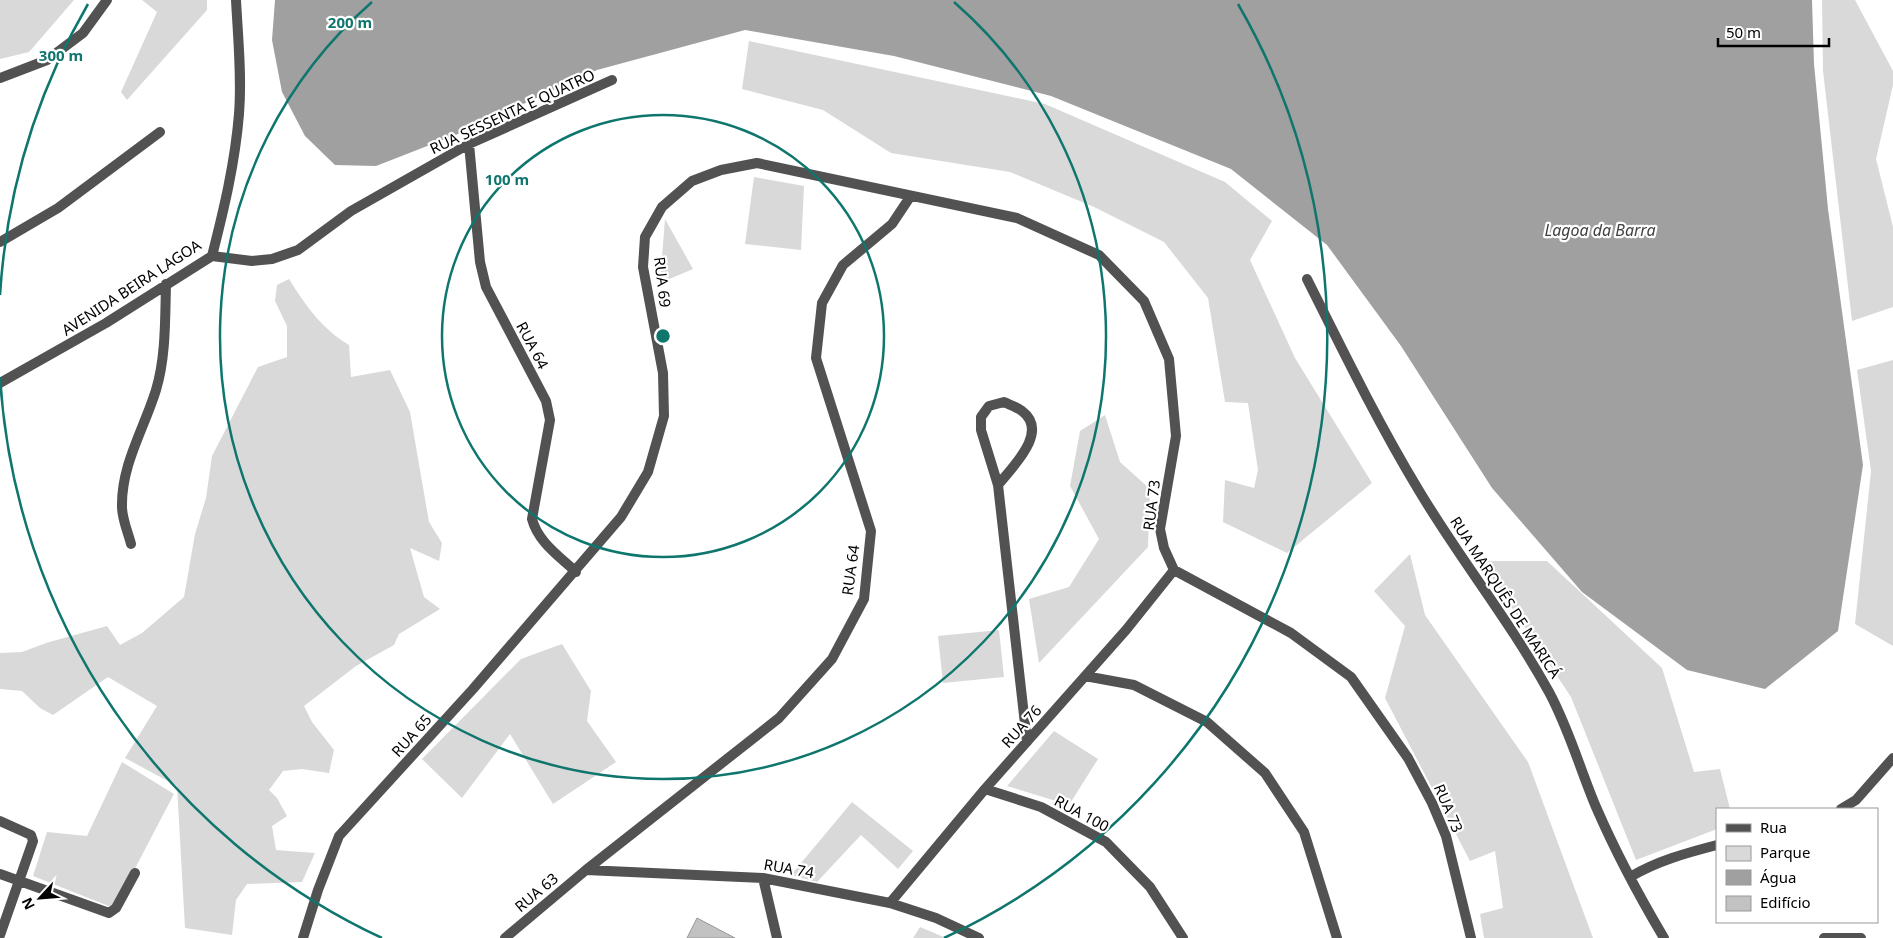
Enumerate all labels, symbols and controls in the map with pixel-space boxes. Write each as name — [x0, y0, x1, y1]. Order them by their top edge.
text: 200 m — [328, 12, 372, 32]
scale bar — [1718, 15, 1829, 47]
text: 50 m — [1726, 22, 1761, 42]
text: 300 m — [39, 45, 83, 65]
street label: RUA SESSENTA E QUATRO — [426, 64, 598, 158]
text: 100 m — [485, 169, 529, 189]
water label: Lagoa da Barra — [1545, 219, 1655, 241]
street label: AVENIDA BEIRA LAGOA — [58, 234, 205, 340]
street label: RUA 69 — [650, 256, 676, 308]
street label: RUA 64 — [512, 318, 554, 372]
centre of rings — [654, 327, 672, 345]
street label: RUA 73 — [1138, 479, 1164, 531]
street label: RUA MARQUÊS DE MARICÁ — [1446, 512, 1566, 682]
street label: RUA 64 — [837, 543, 863, 597]
street label: RUA 76 — [997, 700, 1045, 752]
street label: RUA 65 — [387, 709, 435, 761]
street label: RUA 73 — [1430, 781, 1468, 835]
street label: RUA 100 — [1051, 790, 1113, 836]
legend — [1716, 808, 1878, 923]
text: Rua — [1760, 817, 1787, 837]
text: Parque — [1760, 842, 1810, 862]
street label: RUA 74 — [762, 854, 816, 882]
text: Água — [1760, 867, 1797, 887]
street label: RUA 63 — [510, 868, 562, 916]
north arrow — [15, 873, 65, 923]
text: Edifício — [1760, 892, 1811, 912]
text: N — [17, 895, 39, 913]

